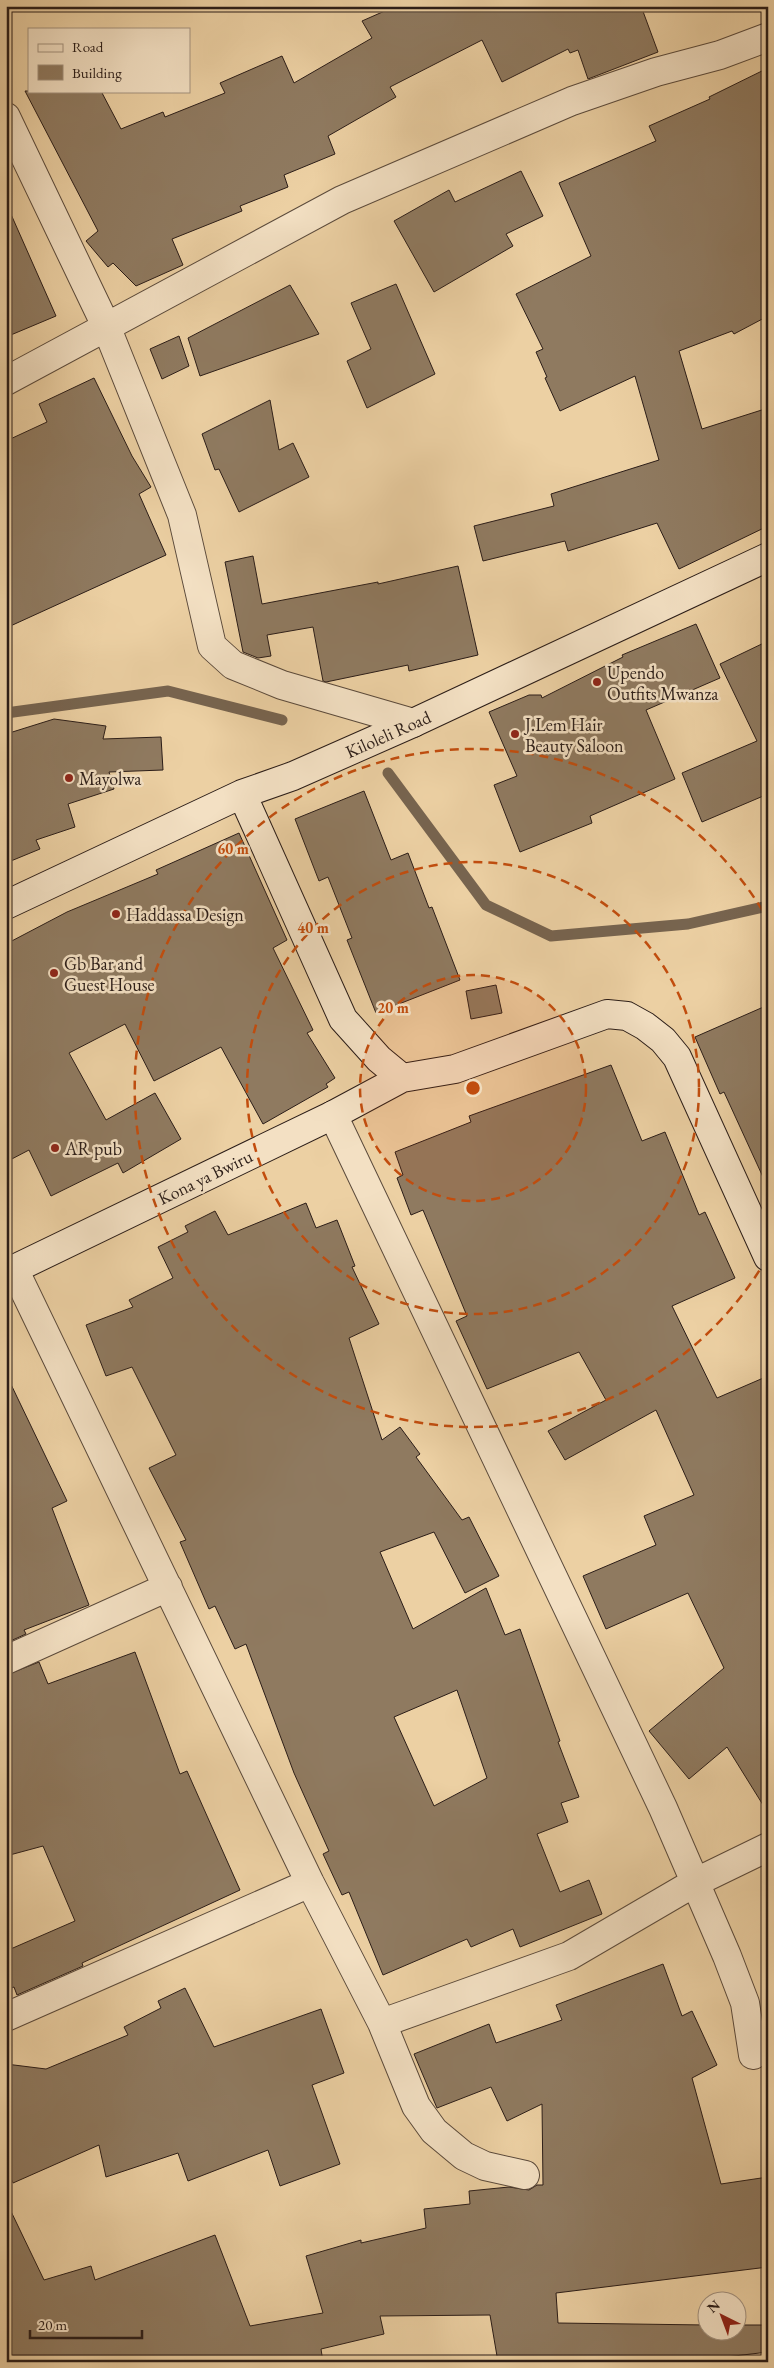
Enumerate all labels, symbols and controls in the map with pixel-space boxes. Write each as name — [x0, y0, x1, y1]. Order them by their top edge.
legend — [28, 28, 190, 92]
text: Road — [72, 37, 104, 56]
text: Building — [72, 63, 122, 82]
place label: Upendo Outfits Mwanza — [607, 661, 719, 705]
marker: Upendo Outfits Mwanza — [591, 676, 603, 688]
street label: Kiloleli Road — [342, 705, 435, 763]
place label: J.Lem Hair Beauty Saloon — [523, 713, 624, 757]
marker: J.Lem Hair Beauty Saloon — [509, 728, 521, 740]
place label: Mayolwa — [79, 767, 142, 790]
marker: Mayolwa — [63, 772, 75, 784]
text: 60 m — [217, 839, 249, 858]
place label: Haddassa Design — [126, 903, 244, 926]
marker: Haddassa Design — [110, 908, 122, 920]
text: 40 m — [297, 918, 329, 937]
place label: Gb Bar and Guest House — [64, 952, 155, 996]
marker: Gb Bar and Guest House — [48, 967, 60, 979]
text: 20 m — [377, 998, 409, 1017]
centre of rings — [464, 1079, 482, 1097]
place label: AR pub — [64, 1137, 122, 1160]
marker: AR pub — [49, 1142, 61, 1154]
street label: Kona ya Bwiru — [154, 1144, 257, 1210]
north arrow — [696, 2290, 746, 2340]
text: N — [703, 2295, 724, 2317]
scale bar — [30, 2308, 142, 2340]
text: 20 m — [38, 2315, 67, 2334]

